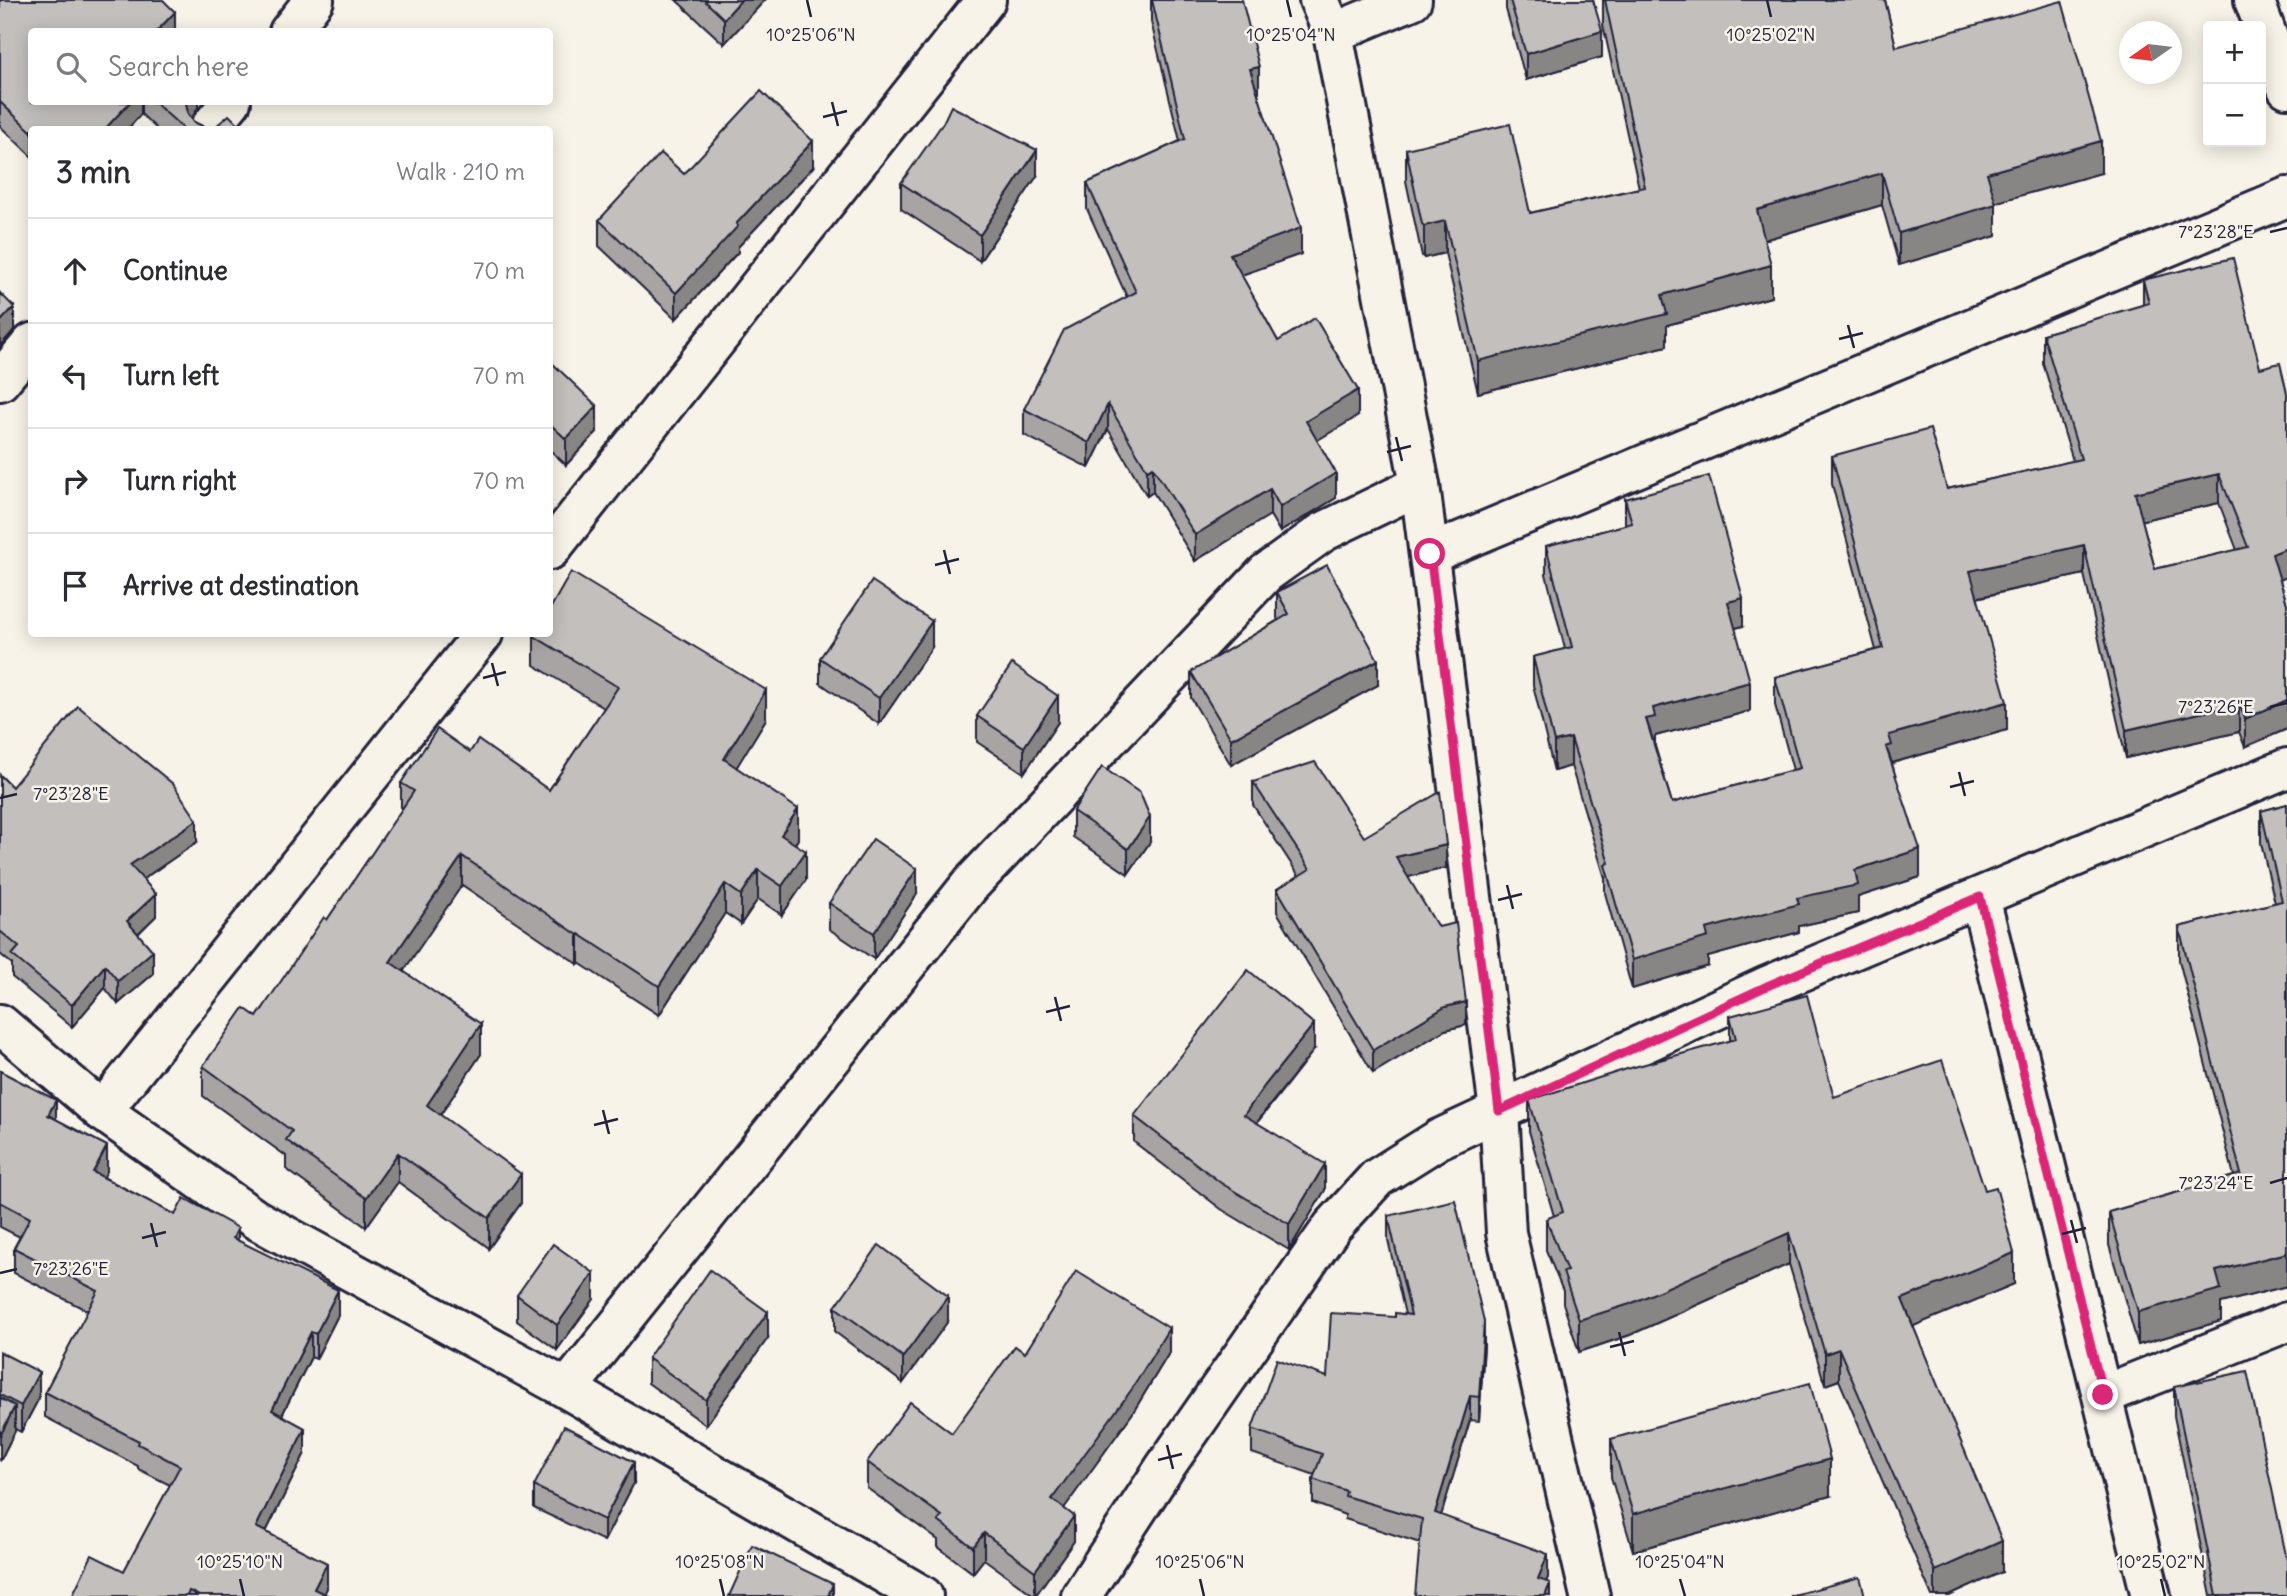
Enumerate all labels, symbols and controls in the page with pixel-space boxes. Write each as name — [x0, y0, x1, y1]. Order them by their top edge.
north arrow — [2119, 21, 2182, 84]
map controls — [2203, 21, 2266, 147]
button: + — [2203, 21, 2266, 84]
text: 10°25'06"N — [766, 23, 856, 46]
text: 10°25'04"N — [1246, 23, 1336, 46]
text: 10°25'02"N — [1727, 23, 1815, 46]
search box — [28, 28, 553, 105]
icon: search — [52, 48, 90, 86]
text: Search here — [108, 50, 249, 83]
button: − — [2203, 84, 2266, 147]
text: 3 min — [56, 153, 131, 191]
text: Walk · 210 m — [396, 157, 525, 186]
text: 7°23'28"E — [2178, 220, 2254, 243]
icon: ahead — [56, 252, 94, 290]
text: Continue — [123, 254, 228, 287]
text: 70 m — [473, 256, 525, 285]
icon: left — [56, 357, 94, 395]
text: Turn left — [123, 359, 219, 392]
text: 70 m — [473, 361, 525, 390]
icon: right — [56, 462, 94, 500]
text: Turn right — [123, 464, 236, 497]
text: 70 m — [473, 466, 525, 495]
route start — [1414, 538, 1445, 569]
icon: arrive — [56, 567, 94, 605]
text: Arrive at destination — [123, 569, 359, 602]
text: 7°23'26"E — [2178, 695, 2254, 718]
text: 7°23'28"E — [33, 782, 109, 805]
text: 7°23'24"E — [2178, 1171, 2254, 1194]
text: 7°23'26"E — [33, 1257, 109, 1280]
route end — [2087, 1379, 2118, 1410]
text: 10°25'10"N — [197, 1550, 283, 1573]
text: 10°25'08"N — [675, 1550, 765, 1573]
text: 10°25'06"N — [1155, 1550, 1245, 1573]
text: 10°25'04"N — [1635, 1550, 1725, 1573]
text: 10°25'02"N — [2117, 1550, 2205, 1573]

